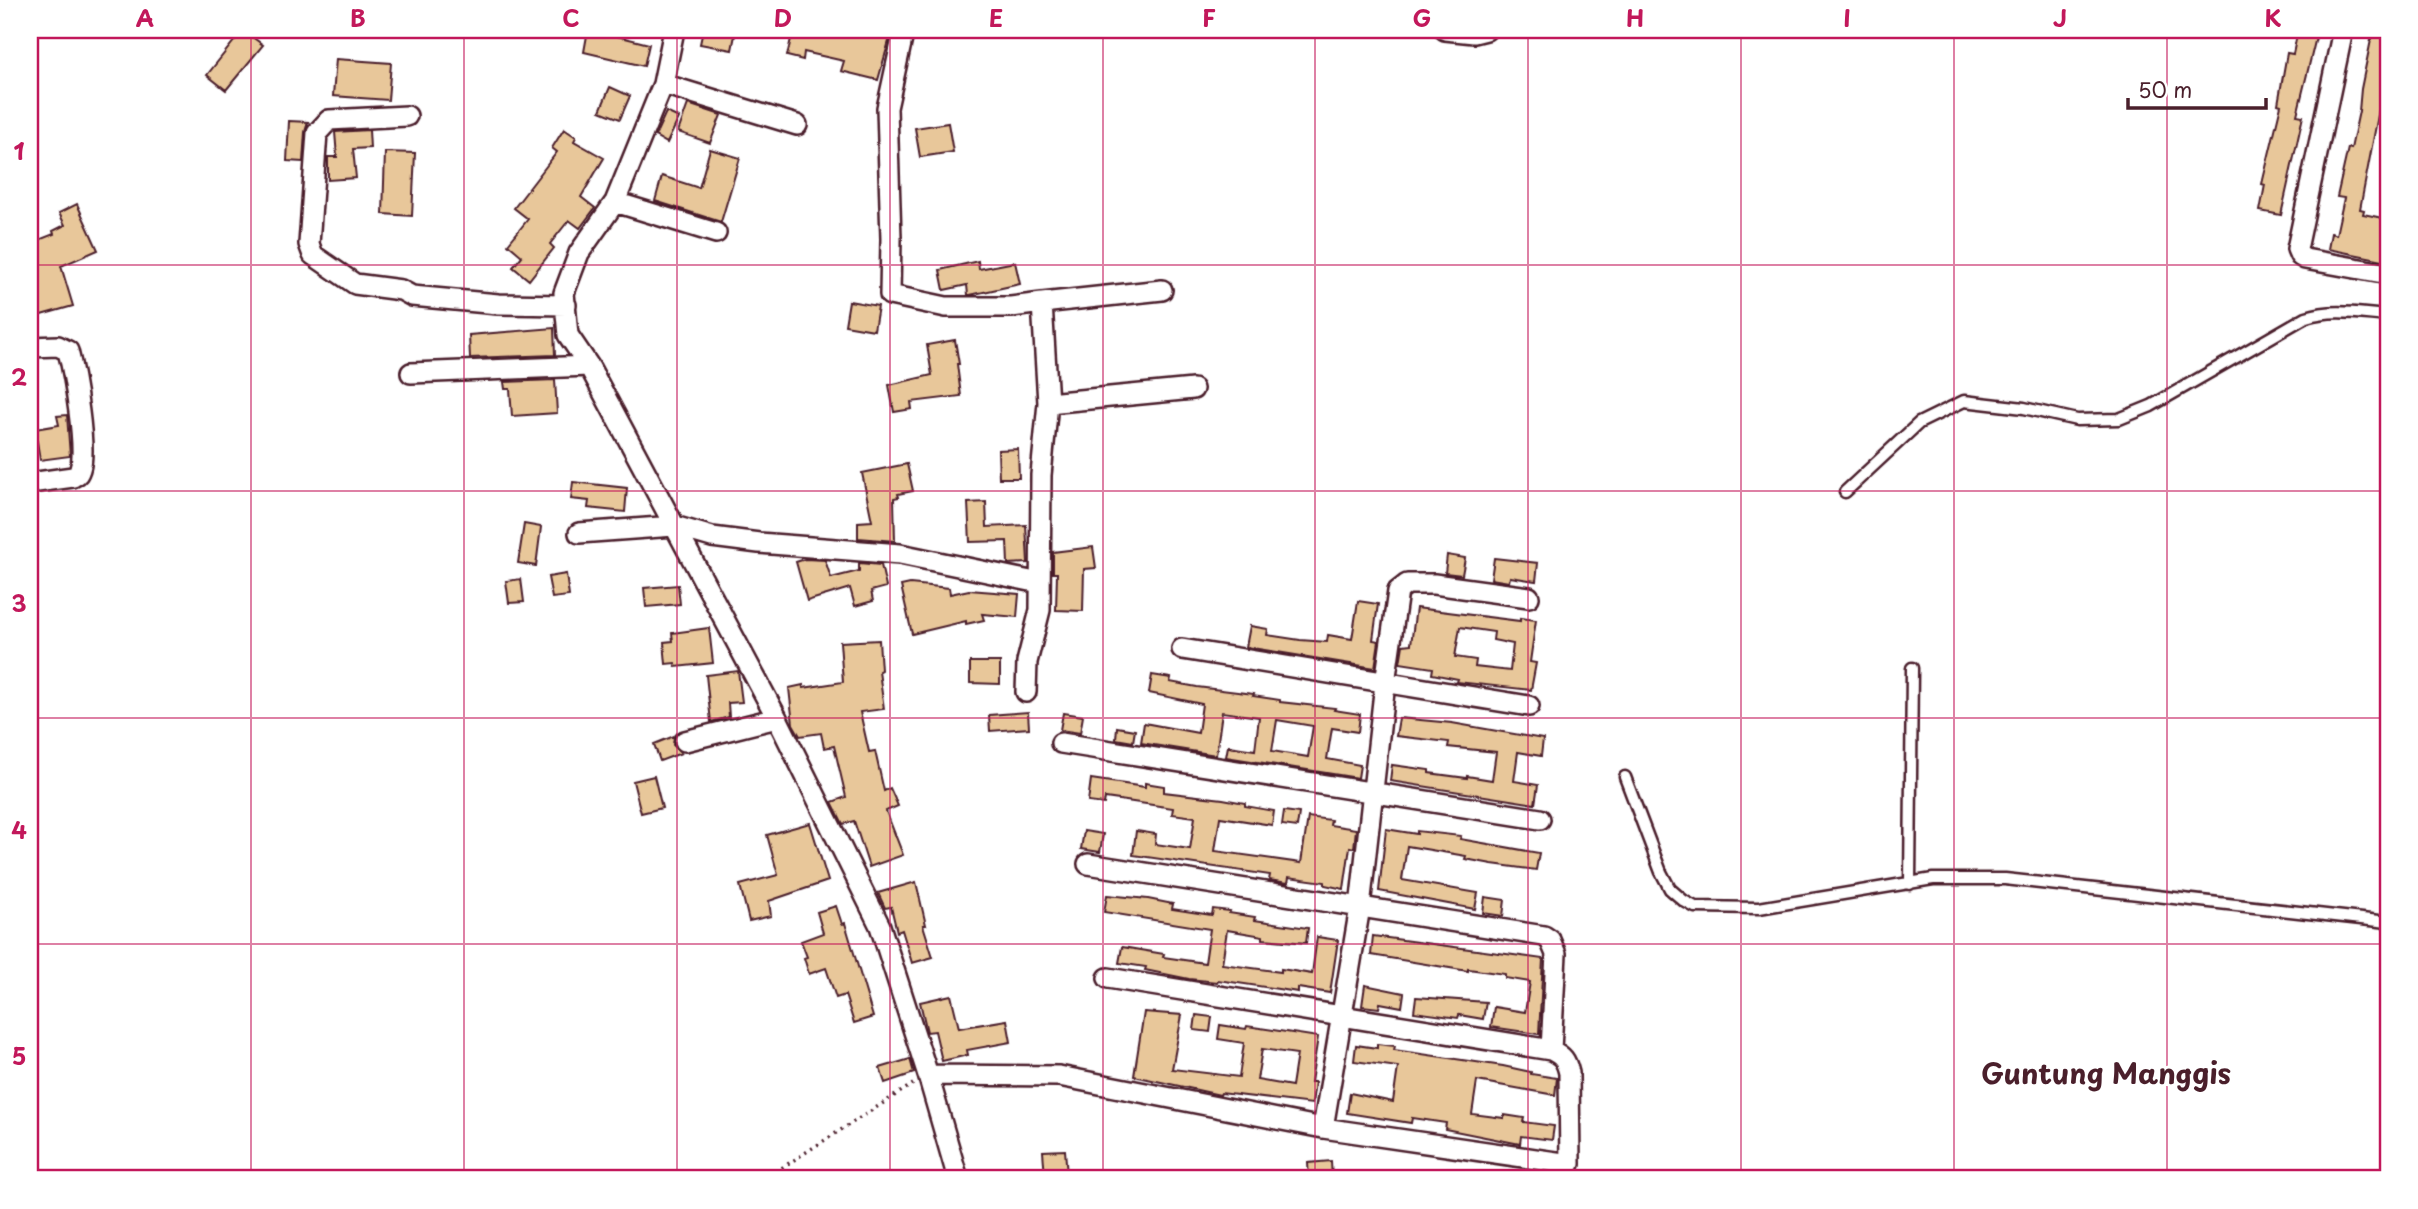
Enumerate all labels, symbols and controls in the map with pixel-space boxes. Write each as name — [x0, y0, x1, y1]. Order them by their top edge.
text: A — [136, 0, 154, 35]
text: B — [350, 0, 366, 35]
text: C — [562, 0, 580, 35]
text: D — [774, 0, 792, 35]
text: E — [989, 0, 1003, 35]
text: F — [1202, 0, 1216, 35]
text: G — [1413, 0, 1431, 35]
text: H — [1626, 0, 1644, 35]
text: I — [1843, 0, 1851, 35]
text: J — [2053, 0, 2067, 35]
text: K — [2265, 0, 2282, 35]
scale bar — [2128, 66, 2266, 110]
text: 50 m — [2138, 73, 2192, 105]
text: 1 — [14, 133, 25, 168]
text: 2 — [11, 359, 27, 394]
text: 3 — [11, 585, 27, 620]
text: 4 — [11, 812, 27, 847]
text: 5 — [12, 1038, 26, 1073]
district label: Guntung Manggis — [1981, 1051, 2231, 1094]

